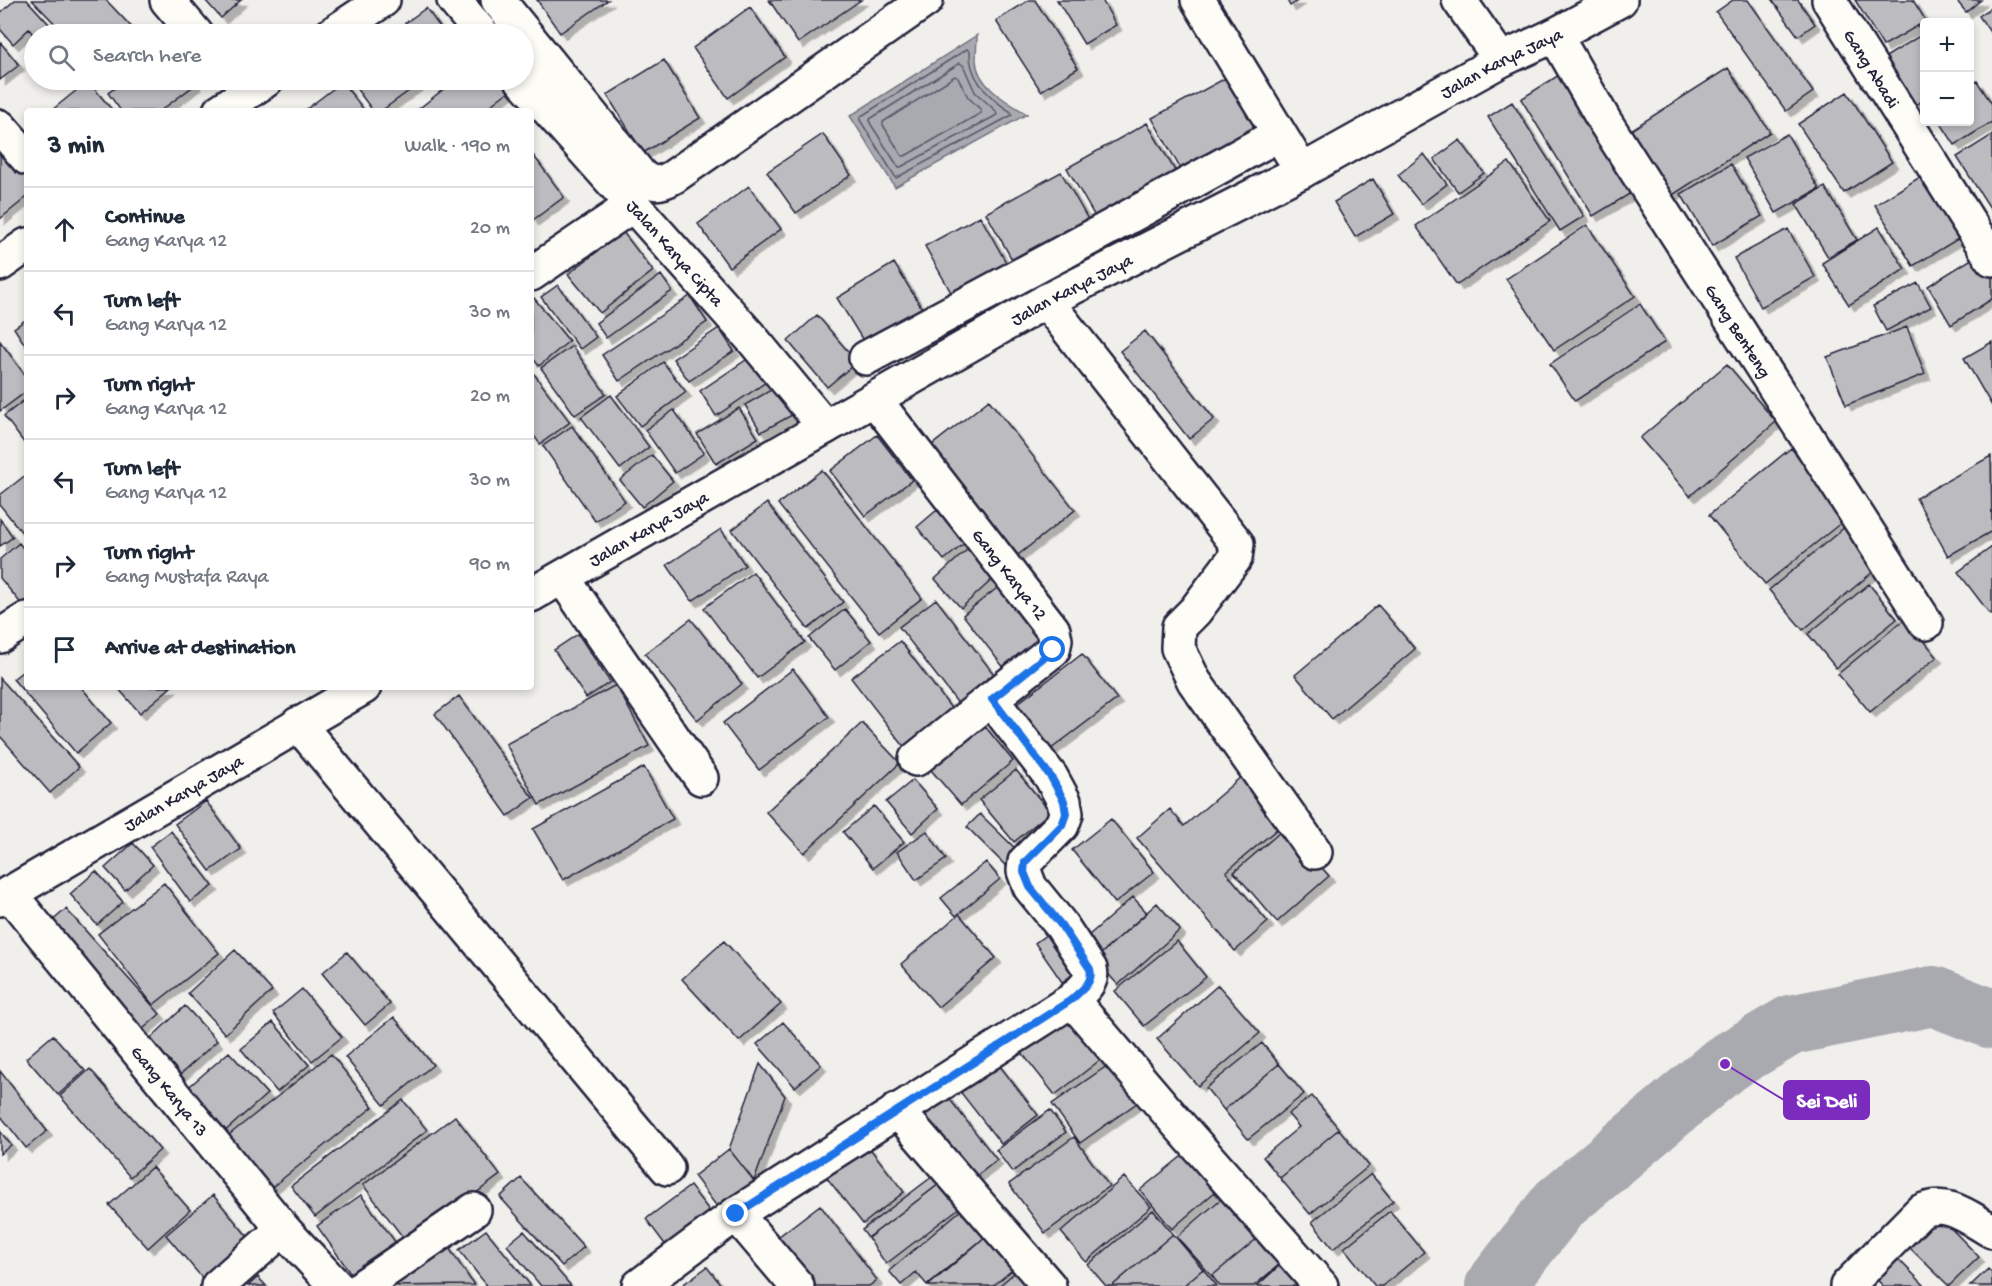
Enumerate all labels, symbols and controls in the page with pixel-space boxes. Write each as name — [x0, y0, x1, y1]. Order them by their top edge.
map controls — [1920, 18, 1974, 126]
button: + — [1920, 18, 1974, 72]
search box — [24, 24, 534, 90]
street label: Jalan Karya Jaya — [1438, 24, 1568, 105]
street label: Gang Abadi — [1837, 27, 1903, 113]
icon: search — [45, 41, 78, 74]
text: Search here — [93, 44, 201, 70]
button: − — [1920, 72, 1974, 126]
text: 3 min — [48, 132, 104, 163]
text: Walk · 190 m — [404, 136, 510, 159]
street label: Jalan Karya Cipta — [621, 197, 727, 313]
text: Continue — [105, 205, 185, 231]
icon: ahead — [48, 213, 81, 246]
text: 20 m — [470, 218, 510, 241]
text: Gang Karya 12 — [105, 231, 227, 254]
street label: Jalan Karya Jaya — [1008, 250, 1138, 332]
street label: Gang Benteng — [1699, 281, 1774, 383]
text: Turn left — [105, 289, 179, 315]
icon: left — [48, 297, 81, 330]
text: 30 m — [469, 302, 510, 325]
text: Gang Karya 12 — [105, 315, 227, 338]
text: Turn right — [105, 373, 193, 399]
icon: right — [48, 381, 81, 414]
text: 20 m — [470, 386, 510, 409]
text: Gang Karya 12 — [105, 399, 227, 422]
text: Turn left — [105, 457, 179, 483]
icon: left — [48, 465, 81, 498]
text: 30 m — [469, 470, 510, 493]
text: Gang Karya 12 — [105, 483, 227, 506]
street label: Jalan Karya Jaya — [586, 487, 714, 573]
street label: Gang Karya 12 — [966, 526, 1050, 625]
text: Turn right — [105, 541, 193, 567]
icon: right — [48, 549, 81, 582]
text: 90 m — [470, 554, 510, 577]
text: Gang Mustafa Raya — [105, 567, 269, 590]
icon: arrive — [48, 633, 81, 666]
text: Arrive at destination — [105, 636, 295, 662]
route start — [1039, 636, 1065, 662]
street label: Jalan Karya Jaya — [121, 751, 249, 837]
street label: Gang Karya 13 — [125, 1043, 211, 1142]
callout: Sei Deli — [1784, 1081, 1869, 1119]
text: Sei Deli — [1797, 1092, 1857, 1115]
route end — [722, 1200, 748, 1226]

